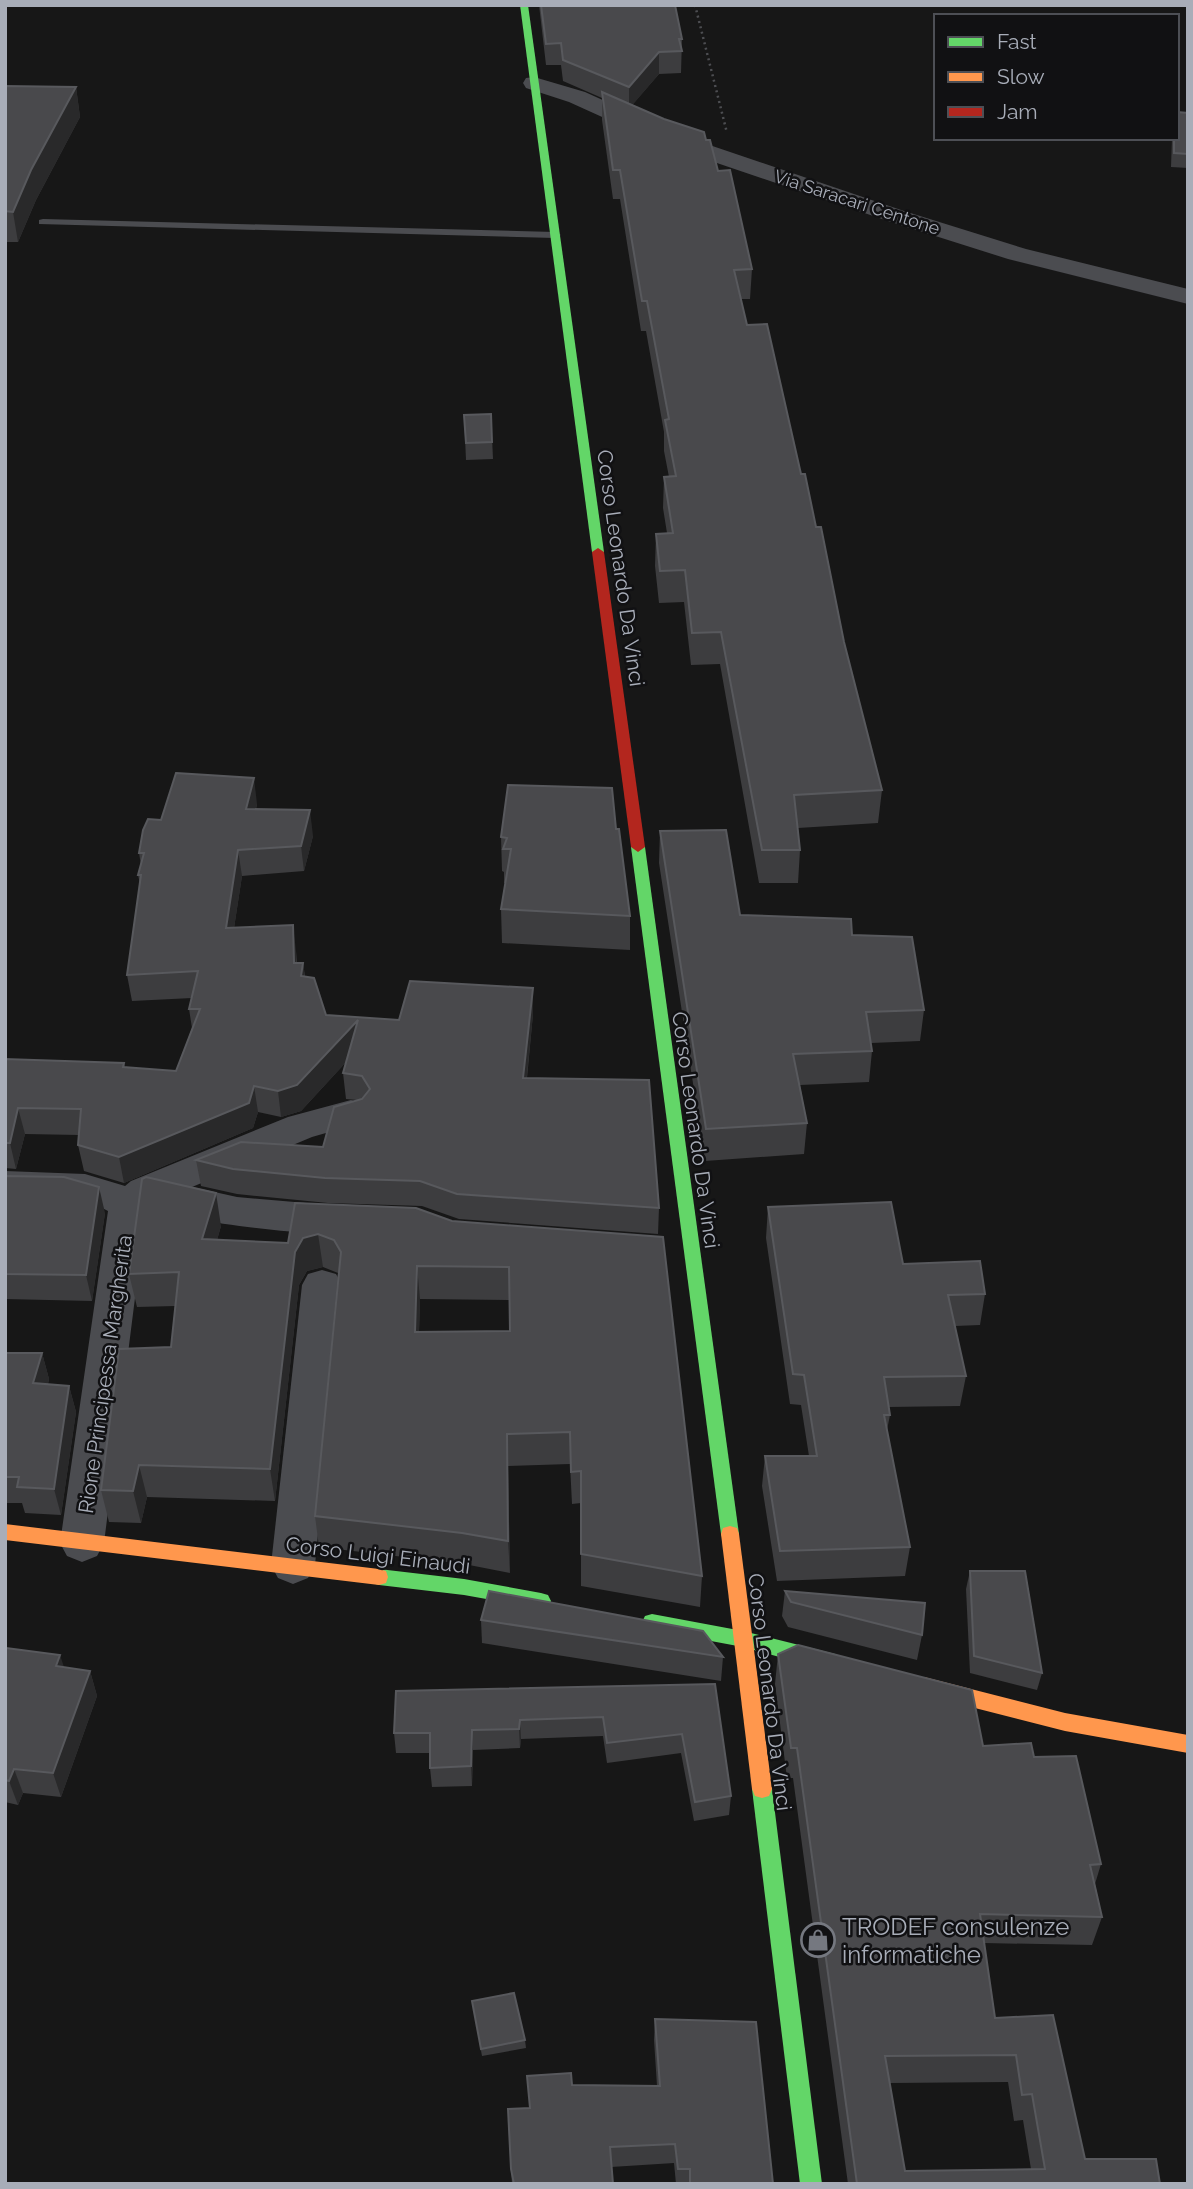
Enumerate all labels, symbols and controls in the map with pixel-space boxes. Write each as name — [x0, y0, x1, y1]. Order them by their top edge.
legend — [934, 14, 1179, 140]
text: Fast — [997, 29, 1037, 54]
text: Slow — [997, 64, 1045, 89]
text: Jam — [997, 99, 1038, 124]
street label: Via Saracari Centone — [772, 165, 943, 239]
street label: Corso Leonardo Da Vinci — [592, 448, 650, 688]
street label: Corso Leonardo Da Vinci — [667, 1010, 725, 1250]
street label: Rione Principessa Margherita — [73, 1233, 137, 1515]
street label: Corso Luigi Einaudi — [284, 1531, 472, 1579]
street label: Corso Leonardo Da Vinci — [743, 1572, 797, 1812]
place label: TRODEF consulenze informatiche — [842, 1912, 1069, 1969]
shop icon: TRODEF consulenze informatiche — [799, 1921, 837, 1959]

